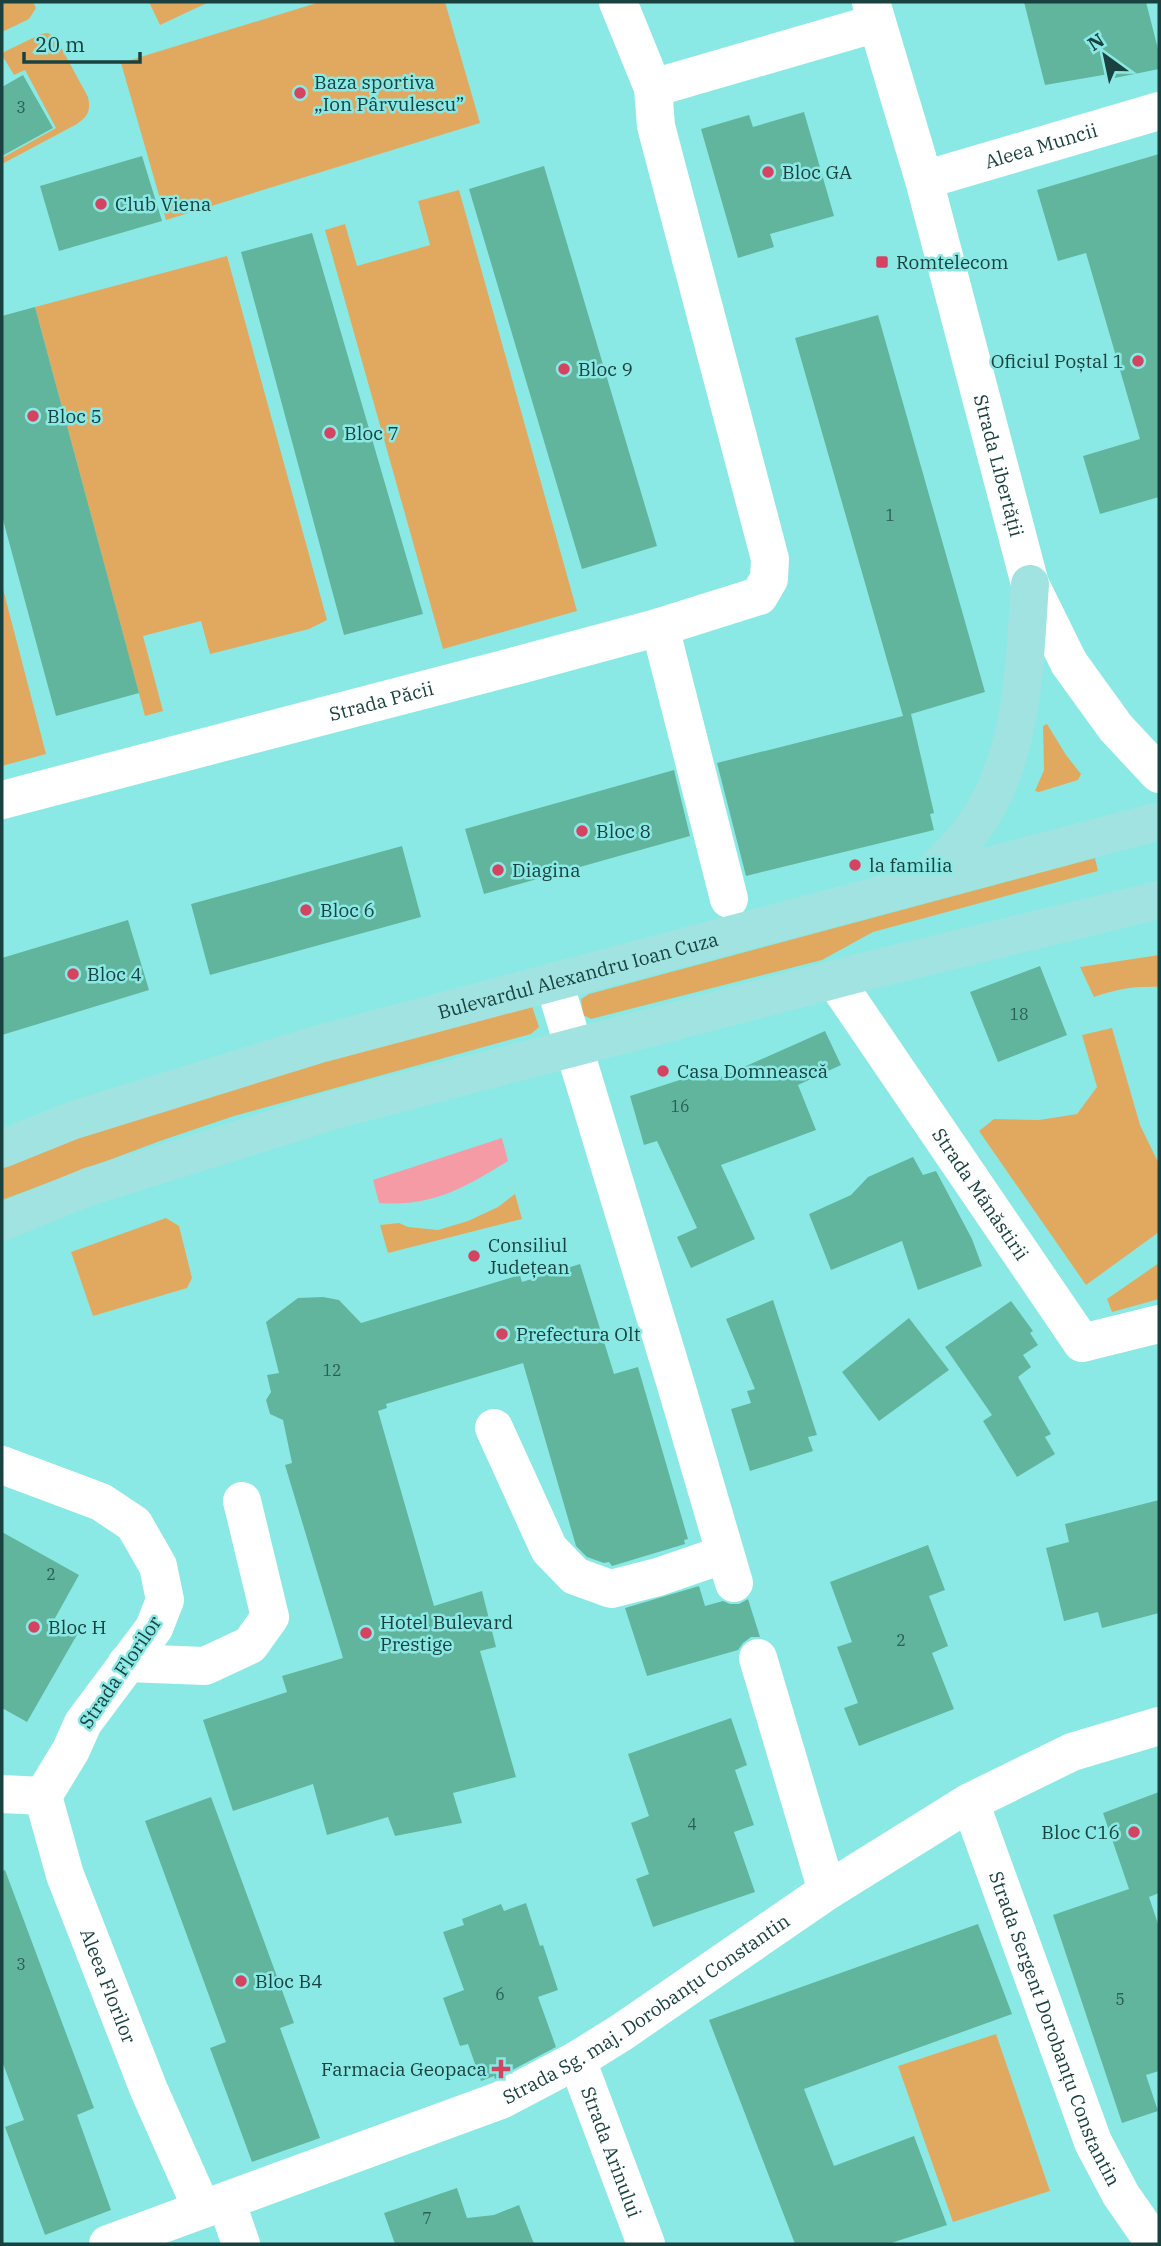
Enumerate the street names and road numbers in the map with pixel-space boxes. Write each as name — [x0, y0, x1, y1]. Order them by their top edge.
street label: Aleea Muncii — [982, 118, 1100, 174]
street label: Strada Libertății — [969, 392, 1029, 539]
street label: Strada Păcii — [327, 676, 436, 726]
street label: Bulevardul Alexandru Ioan Cuza — [435, 927, 721, 1024]
street label: Strada Mănăstirii — [927, 1123, 1034, 1265]
street label: Strada Florilor — [74, 1611, 167, 1733]
street label: Strada Sergent Dorobanțu Constantin — [984, 1868, 1126, 2190]
street label: Strada Sg. maj. Dorobanțu Constantin — [498, 1908, 794, 2109]
street label: Aleea Florilor — [75, 1925, 142, 2047]
street label: Strada Arinului — [576, 2083, 647, 2221]

